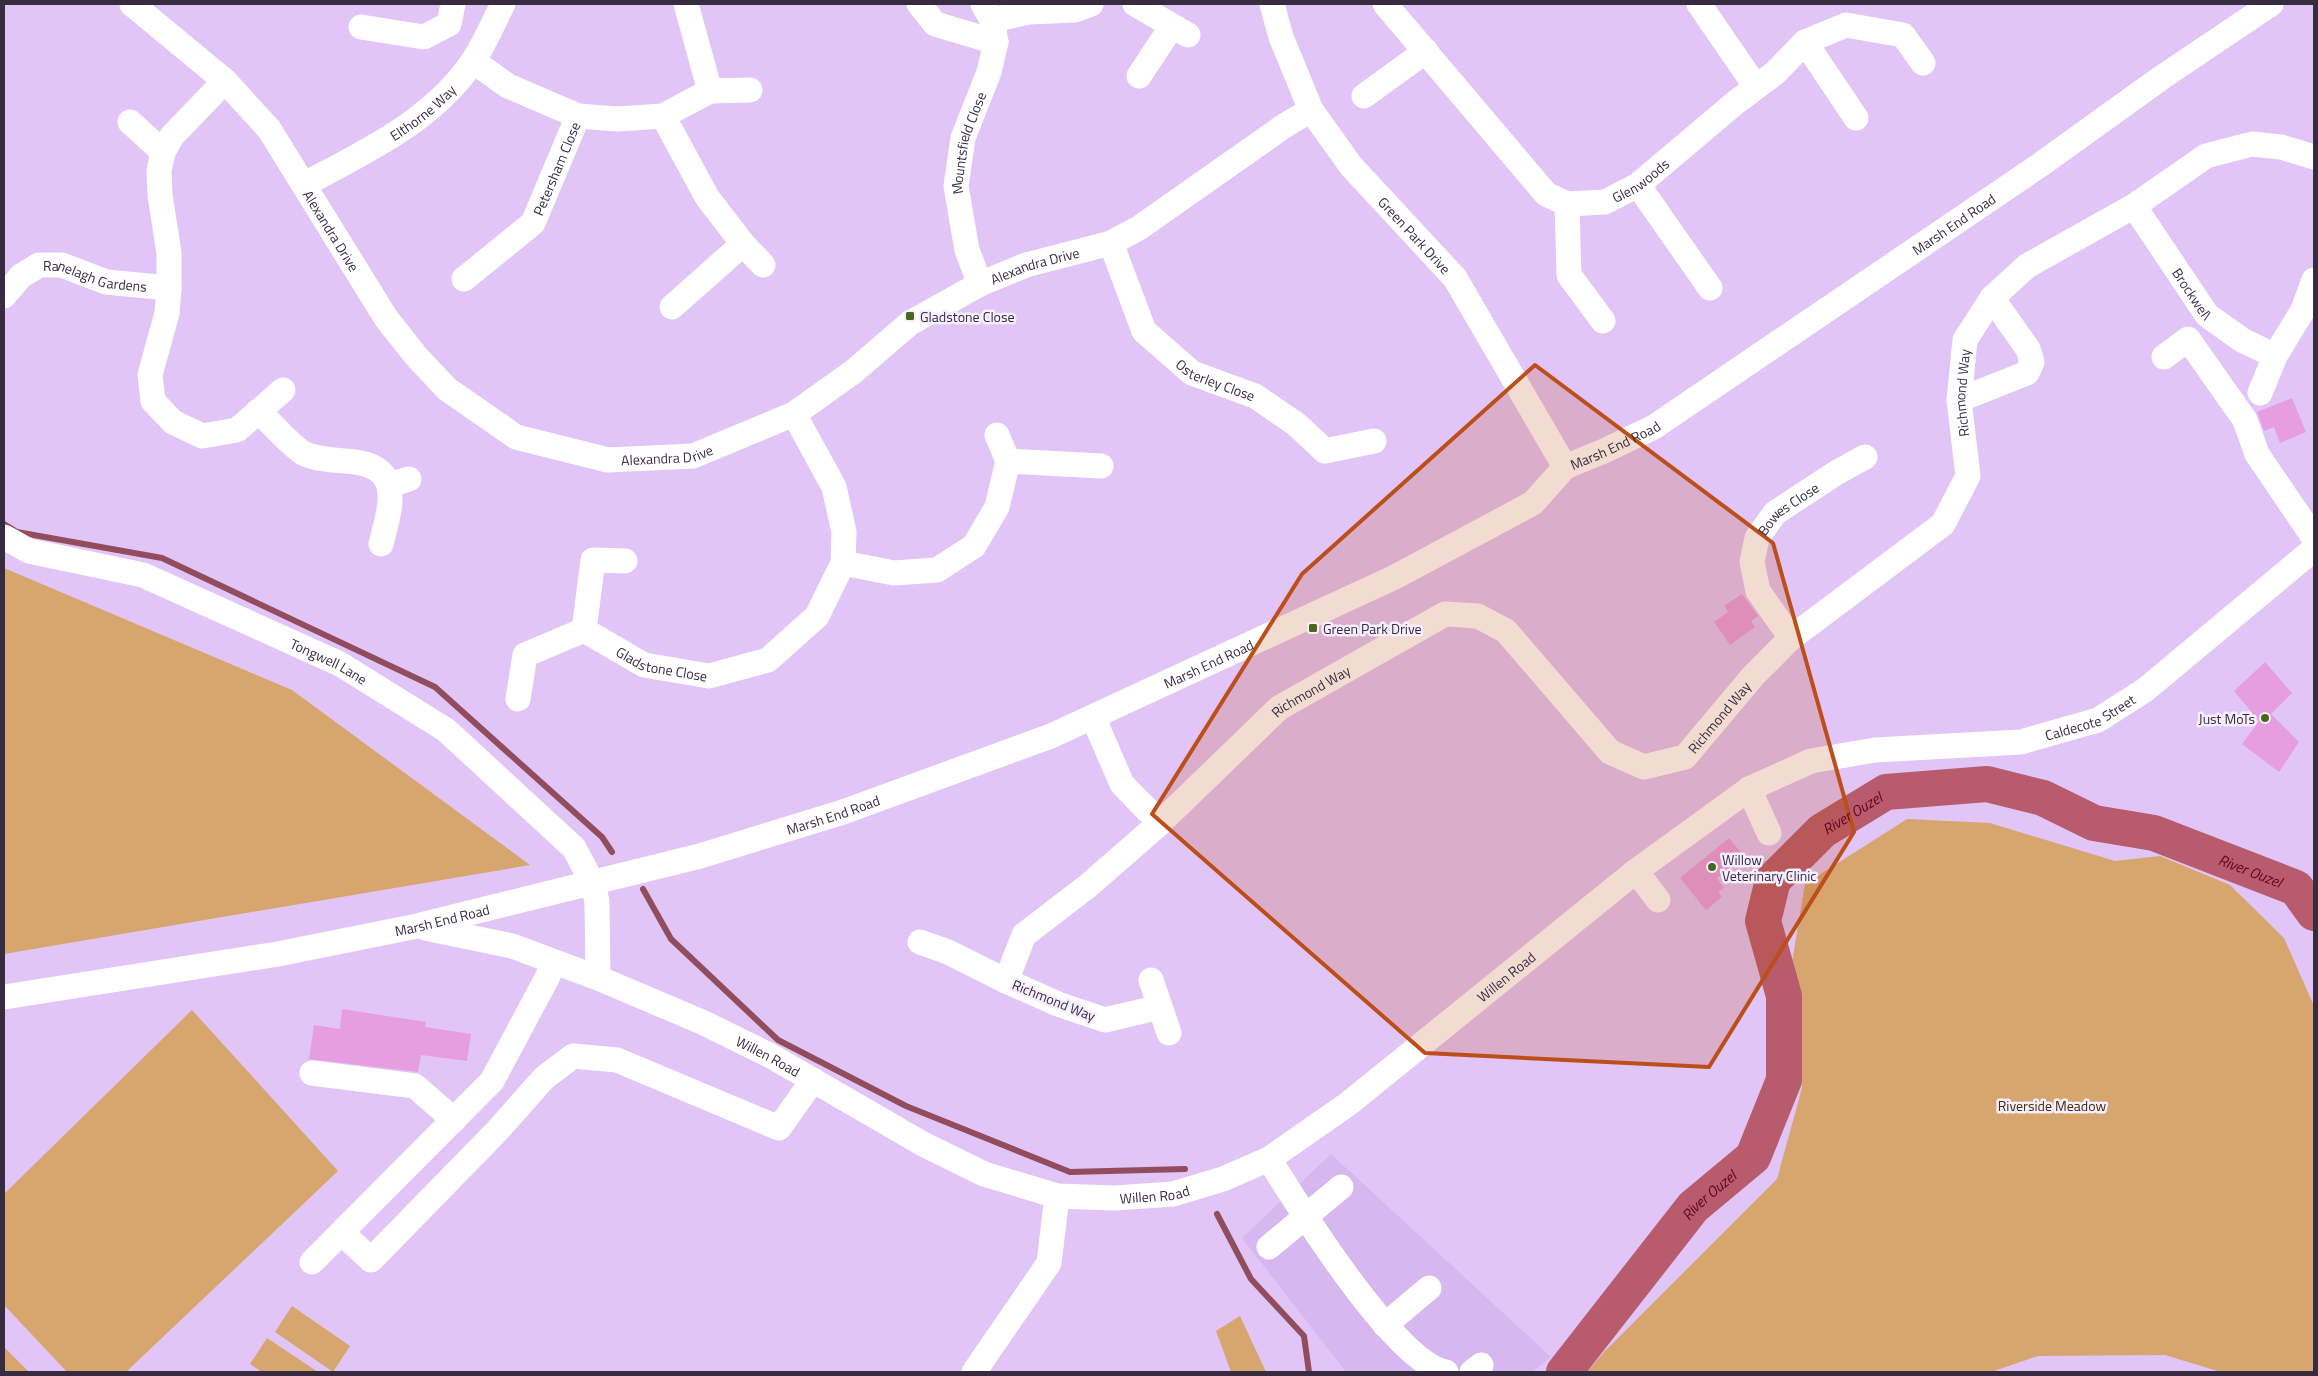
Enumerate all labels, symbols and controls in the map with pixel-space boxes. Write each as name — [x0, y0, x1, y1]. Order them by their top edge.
street label: Elthorne Way — [385, 79, 460, 145]
street label: Mountsfield Close — [945, 88, 991, 196]
street label: Petersham Close — [527, 118, 585, 219]
street label: Glenwoods — [1608, 153, 1673, 207]
street label: Alexandra Drive — [298, 185, 365, 275]
street label: Marsh End Road — [1907, 188, 1999, 260]
street label: Green Park Drive — [1374, 192, 1456, 278]
street label: Alexandra Drive — [987, 241, 1081, 289]
street label: Ranelagh Gardens — [43, 254, 148, 296]
street label: Brockwell — [2168, 263, 2215, 325]
place label: Gladstone Close — [920, 306, 1015, 327]
marker: Gladstone Close — [904, 310, 916, 322]
street label: Richmond Way — [1949, 348, 1975, 438]
street label: Osterley Close — [1172, 353, 1258, 406]
street label: Marsh End Road — [1567, 415, 1664, 474]
street label: Alexandra Drive — [621, 438, 716, 470]
street label: Bowes Close — [1752, 477, 1823, 539]
place label: Green Park Drive — [1323, 618, 1422, 639]
marker: Green Park Drive — [1307, 622, 1319, 634]
street label: Tongwell Lane — [287, 633, 372, 689]
street label: Marsh End Road — [1160, 633, 1257, 693]
street label: Gladstone Close — [612, 641, 709, 686]
street label: Richmond Way — [1266, 659, 1354, 721]
street label: Richmond Way — [1682, 676, 1755, 758]
street label: Caldecote Street — [2042, 688, 2139, 745]
place label: Just MoTs — [2199, 708, 2255, 729]
marker: Just MoTs — [2259, 712, 2271, 724]
water label: River Ouzel — [1818, 785, 1888, 840]
street label: Marsh End Road — [784, 789, 882, 839]
water label: River Ouzel — [2215, 848, 2287, 894]
place label: Willow Veterinary Clinic — [1722, 849, 1816, 886]
marker: Willow Veterinary Clinic — [1706, 861, 1718, 873]
street label: Marsh End Road — [393, 898, 492, 941]
street label: Willen Road — [1472, 946, 1540, 1007]
street label: Richmond Way — [1009, 974, 1099, 1026]
street label: Willen Road — [733, 1030, 804, 1081]
park label: Riverside Meadow — [1998, 1095, 2107, 1116]
water label: River Ouzel — [1676, 1163, 1742, 1225]
street label: Willen Road — [1119, 1179, 1192, 1208]

